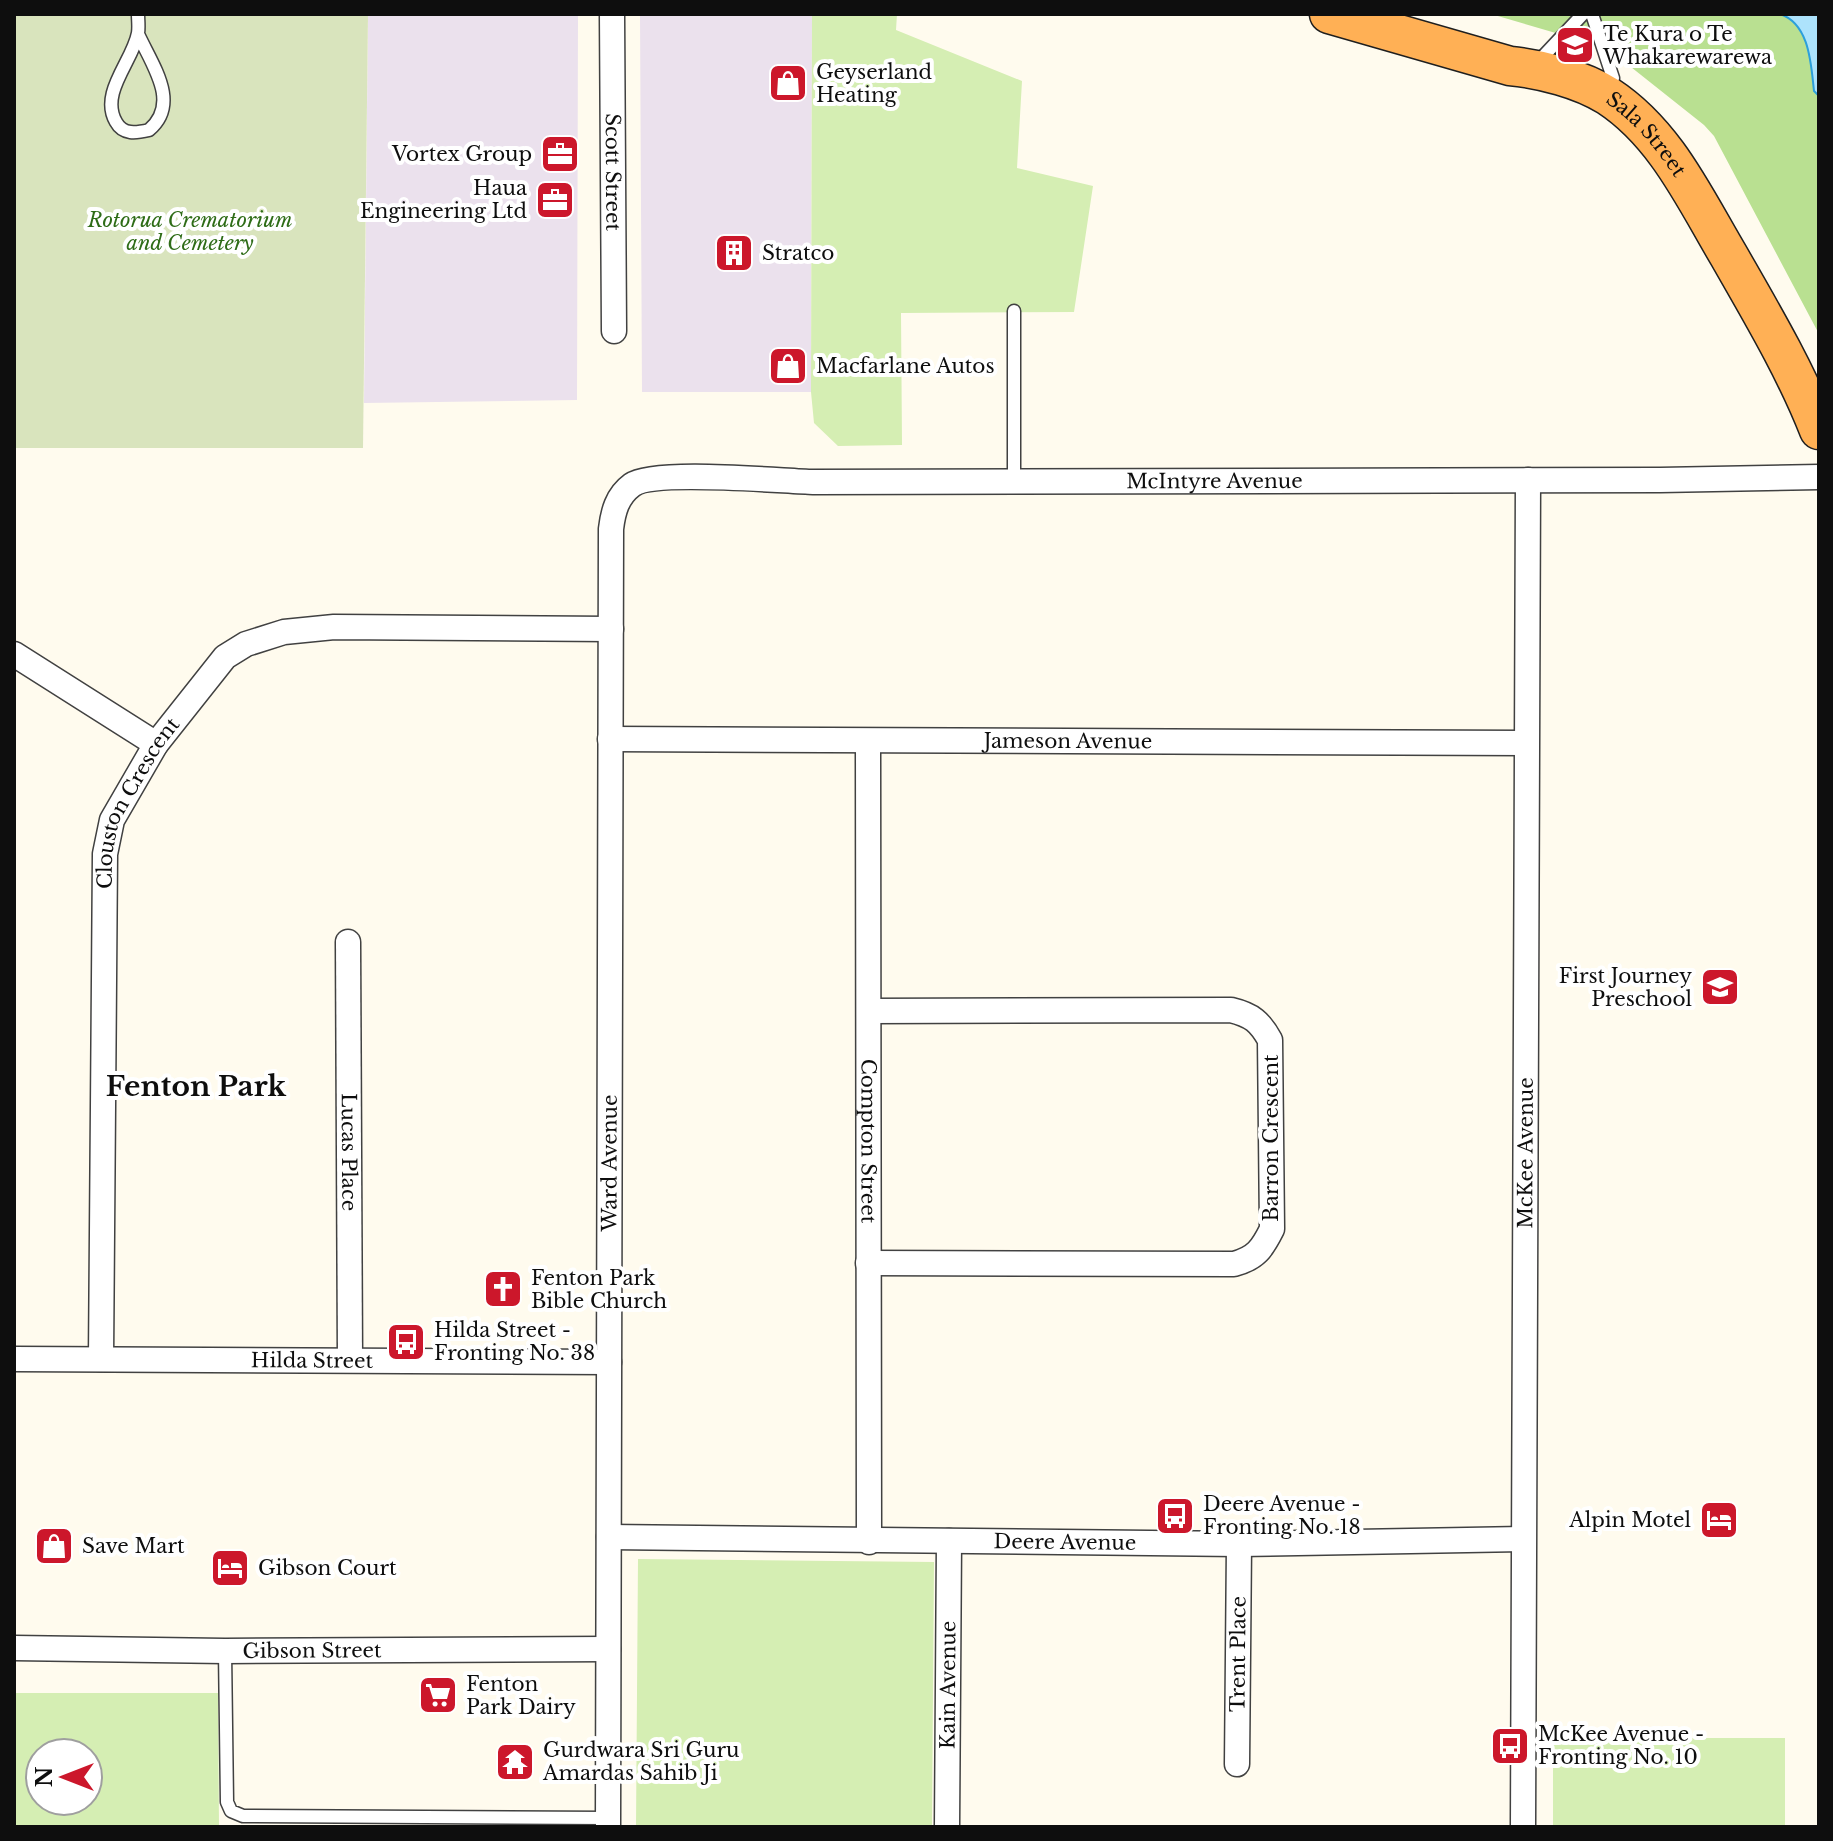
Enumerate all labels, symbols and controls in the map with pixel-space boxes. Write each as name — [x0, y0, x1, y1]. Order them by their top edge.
place label: Te Kura o Te Whakarewarewa — [1602, 22, 1773, 69]
school or university icon: Te Kura o Te Whakarewarewa — [1554, 24, 1596, 66]
place label: Geyserland Heating — [816, 60, 932, 107]
shop icon: Geyserland Heating — [767, 62, 809, 104]
street label: Sala Street — [1602, 87, 1691, 181]
street label: Scott Street — [601, 113, 625, 231]
office icon: Vortex Group — [539, 133, 581, 175]
place label: Vortex Group — [391, 142, 532, 166]
place label: Haua Engineering Ltd — [360, 176, 528, 223]
office icon: Haua Engineering Ltd — [534, 179, 576, 221]
park label: Rotorua Crematorium and Cemetery — [87, 208, 292, 255]
building icon: Stratco — [713, 232, 755, 274]
place label: Stratco — [762, 241, 834, 265]
shop icon: Macfarlane Autos — [767, 345, 809, 387]
place label: Macfarlane Autos — [816, 354, 995, 378]
street label: McIntyre Avenue — [1126, 469, 1303, 493]
street label: Clouston Crescent — [93, 712, 185, 889]
street label: Jameson Avenue — [981, 729, 1152, 753]
place label: First Journey Preschool — [1559, 964, 1692, 1011]
school or university icon: First Journey Preschool — [1699, 966, 1741, 1008]
street label: Barron Crescent — [1259, 1054, 1283, 1222]
street label: Compton Street — [856, 1059, 881, 1224]
district label: Fenton Park — [106, 1069, 287, 1104]
street label: McKee Avenue — [1513, 1077, 1538, 1229]
street label: Lucas Place — [337, 1093, 361, 1211]
street label: Ward Avenue — [597, 1095, 622, 1232]
place label: Fenton Park Bible Church — [531, 1266, 667, 1313]
church icon: Fenton Park Bible Church — [482, 1268, 524, 1310]
place label: Hilda Street - Fronting No. 38 — [434, 1318, 595, 1365]
bus stop icon: Hilda Street - Fronting No. 38 — [385, 1321, 427, 1363]
street label: Hilda Street — [251, 1348, 374, 1373]
place label: Deere Avenue - Fronting No. 18 — [1203, 1492, 1361, 1539]
bus stop icon: Deere Avenue - Fronting No. 18 — [1154, 1495, 1196, 1537]
hotel icon: Alpin Motel — [1698, 1499, 1740, 1541]
place label: Alpin Motel — [1568, 1508, 1691, 1532]
shop icon: Save Mart — [33, 1525, 75, 1567]
street label: Deere Avenue — [994, 1529, 1136, 1555]
place label: Save Mart — [82, 1534, 185, 1558]
hotel icon: Gibson Court — [209, 1547, 251, 1589]
place label: Gibson Court — [258, 1556, 397, 1580]
street label: Trent Place — [1225, 1596, 1251, 1712]
street label: Kain Avenue — [936, 1621, 960, 1749]
street label: Gibson Street — [242, 1638, 382, 1663]
place label: Fenton Park Dairy — [466, 1672, 576, 1719]
supermarket icon: Fenton Park Dairy — [417, 1674, 459, 1716]
place label: McKee Avenue - Fronting No. 10 — [1538, 1722, 1704, 1769]
bus stop icon: McKee Avenue - Fronting No. 10 — [1489, 1725, 1531, 1767]
north arrow — [24, 1737, 104, 1817]
place label: Gurdwara Sri Guru Amardas Sahib Ji — [542, 1738, 739, 1785]
temple icon: Gurdwara Sri Guru Amardas Sahib Ji — [494, 1741, 536, 1783]
text: N — [31, 1766, 58, 1787]

